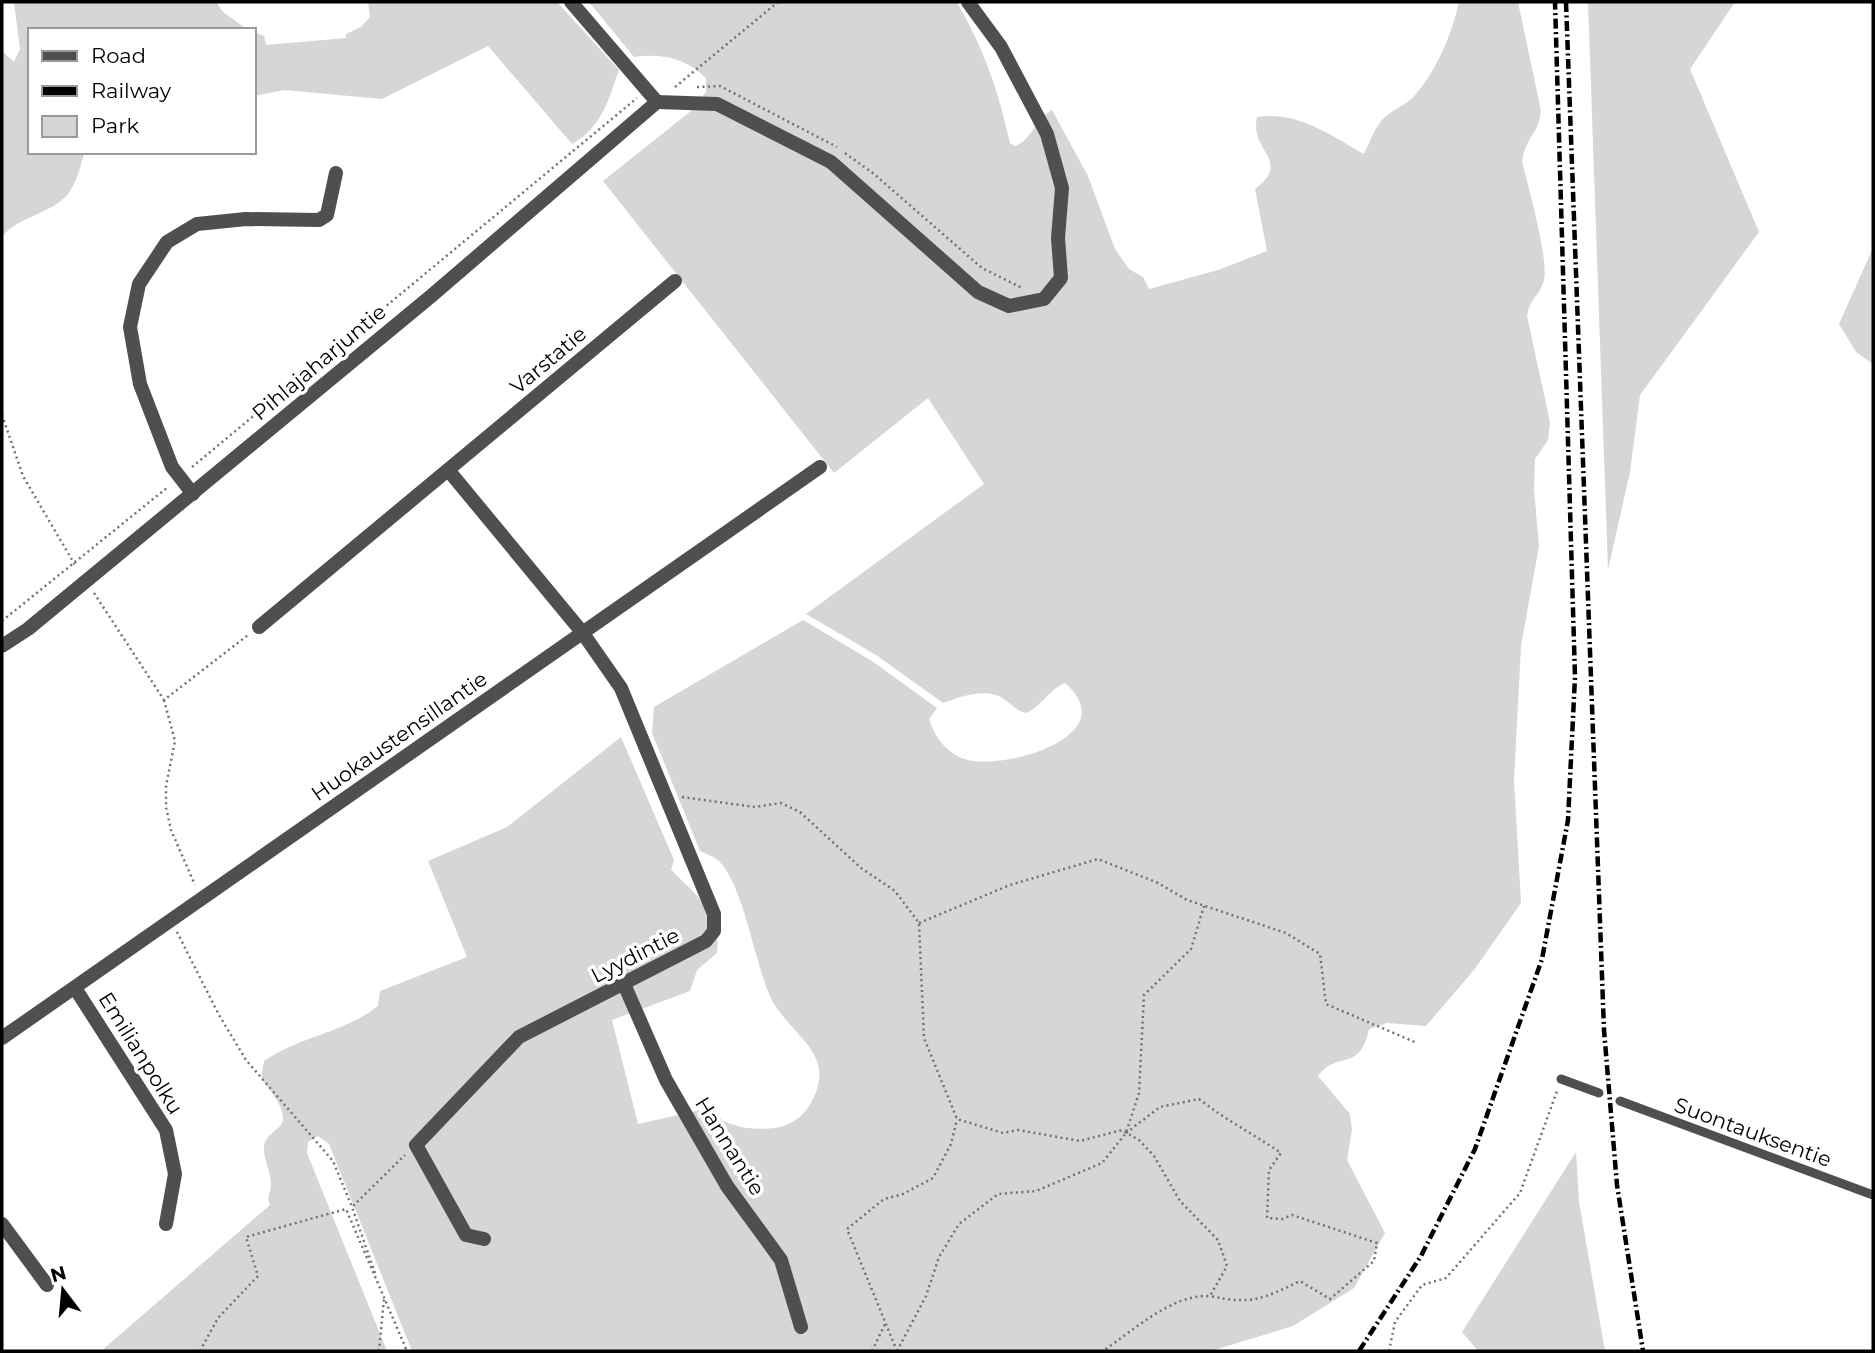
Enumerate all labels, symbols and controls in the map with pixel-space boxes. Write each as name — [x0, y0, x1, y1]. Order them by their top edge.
legend — [28, 28, 256, 154]
text: Road — [91, 43, 146, 68]
text: Railway — [91, 78, 172, 103]
text: Park — [91, 113, 139, 138]
street label: Pihlajaharjuntie — [247, 299, 391, 425]
street label: Varstatie — [505, 321, 591, 399]
street label: Huokaustensillantie — [306, 666, 492, 806]
street label: Lyydintie — [587, 922, 683, 988]
street label: Emilianpolku — [93, 987, 189, 1119]
street label: Hannantie — [690, 1092, 770, 1200]
street label: Suontauksentie — [1671, 1092, 1835, 1172]
north arrow — [28, 1255, 98, 1325]
text: N — [48, 1261, 69, 1287]

